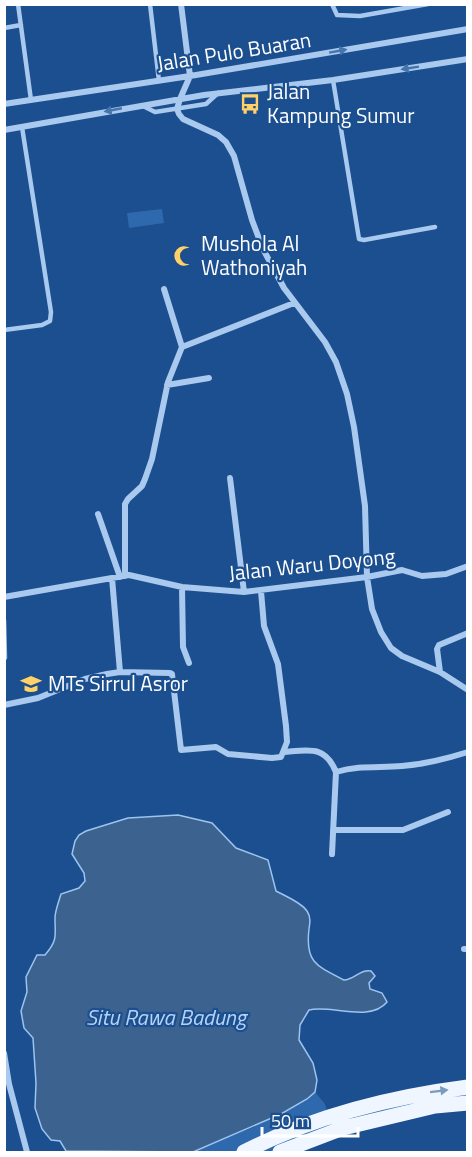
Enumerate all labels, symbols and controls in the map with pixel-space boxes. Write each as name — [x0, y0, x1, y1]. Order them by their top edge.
street label: Jalan Pulo Buaran — [154, 23, 313, 79]
one-way arrow — [329, 46, 348, 55]
one-way arrow — [400, 64, 419, 73]
place label: Jalan Kampung Sumur — [267, 75, 414, 131]
bus stop icon: Jalan Kampung Sumur — [238, 92, 262, 116]
one-way arrow — [103, 106, 122, 115]
place label: Mushola Al Wathoniyah — [201, 227, 307, 283]
mosque icon: Mushola Al Wathoniyah — [172, 244, 196, 268]
street label: Jalan Waru Doyong — [227, 539, 397, 589]
place label: MTs Sirrul Asror — [48, 667, 188, 699]
school or university icon: MTs Sirrul Asror — [19, 672, 43, 696]
water label: Situ Rawa Badung — [86, 1000, 249, 1034]
one-way arrow — [429, 1086, 448, 1096]
scale bar — [262, 1100, 358, 1138]
text: 50 m — [271, 1107, 310, 1134]

